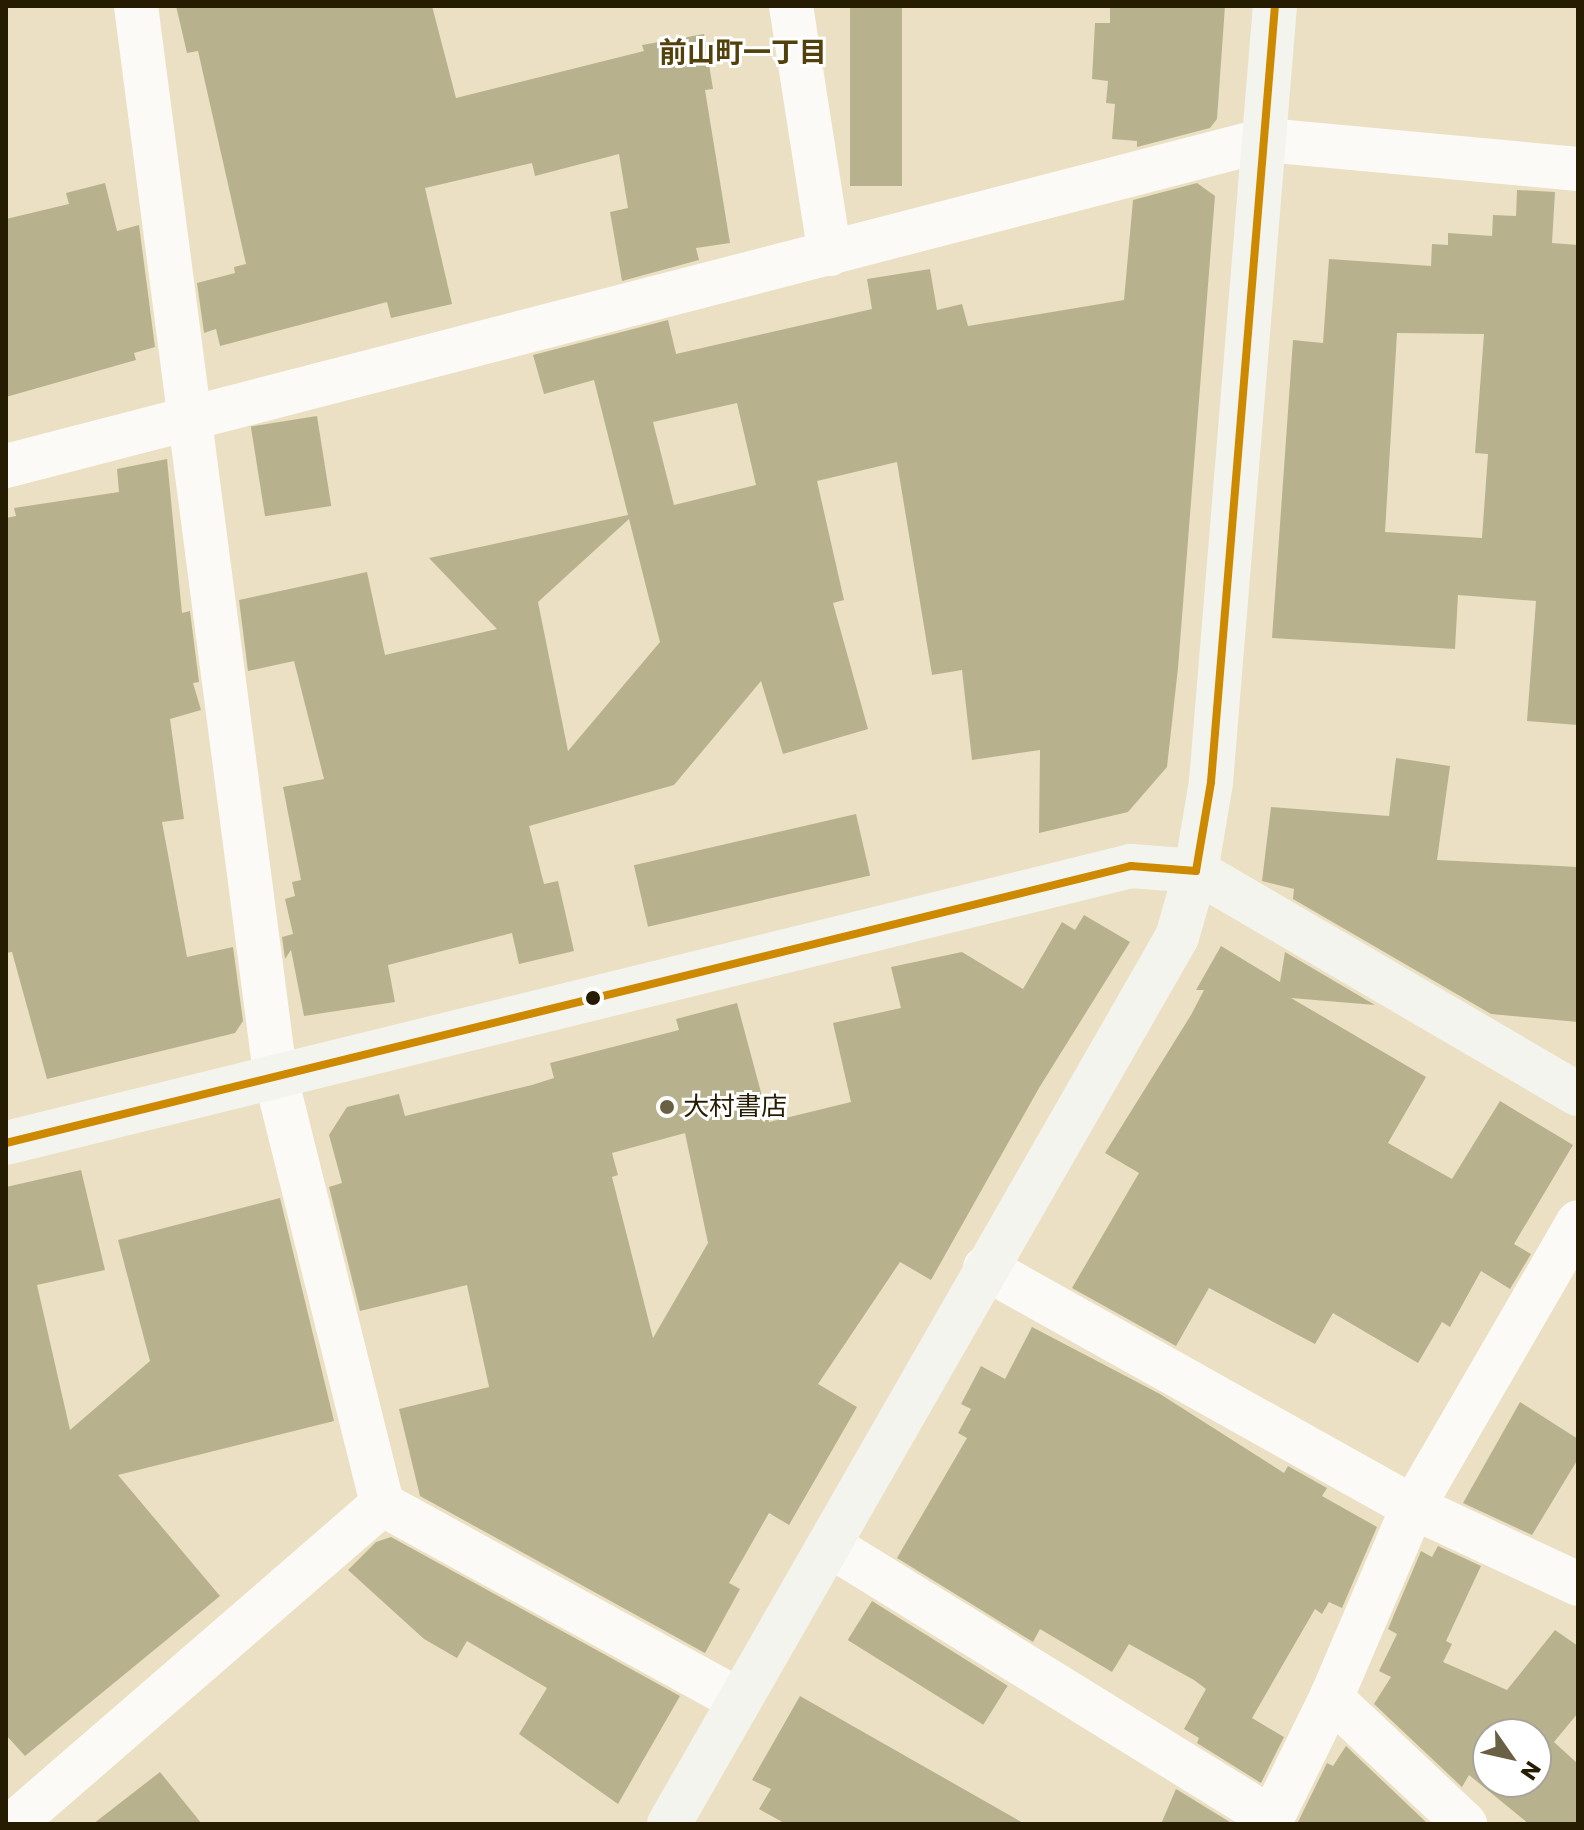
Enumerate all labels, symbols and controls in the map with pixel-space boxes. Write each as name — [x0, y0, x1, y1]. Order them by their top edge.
district label: 前山町一丁目 — [659, 36, 827, 70]
unlabelled marker — [585, 990, 601, 1006]
place label: 大村書店 — [683, 1091, 787, 1123]
marker: 大村書店 — [658, 1098, 676, 1116]
north arrow — [1472, 1718, 1552, 1798]
text: N — [1513, 1755, 1548, 1786]

